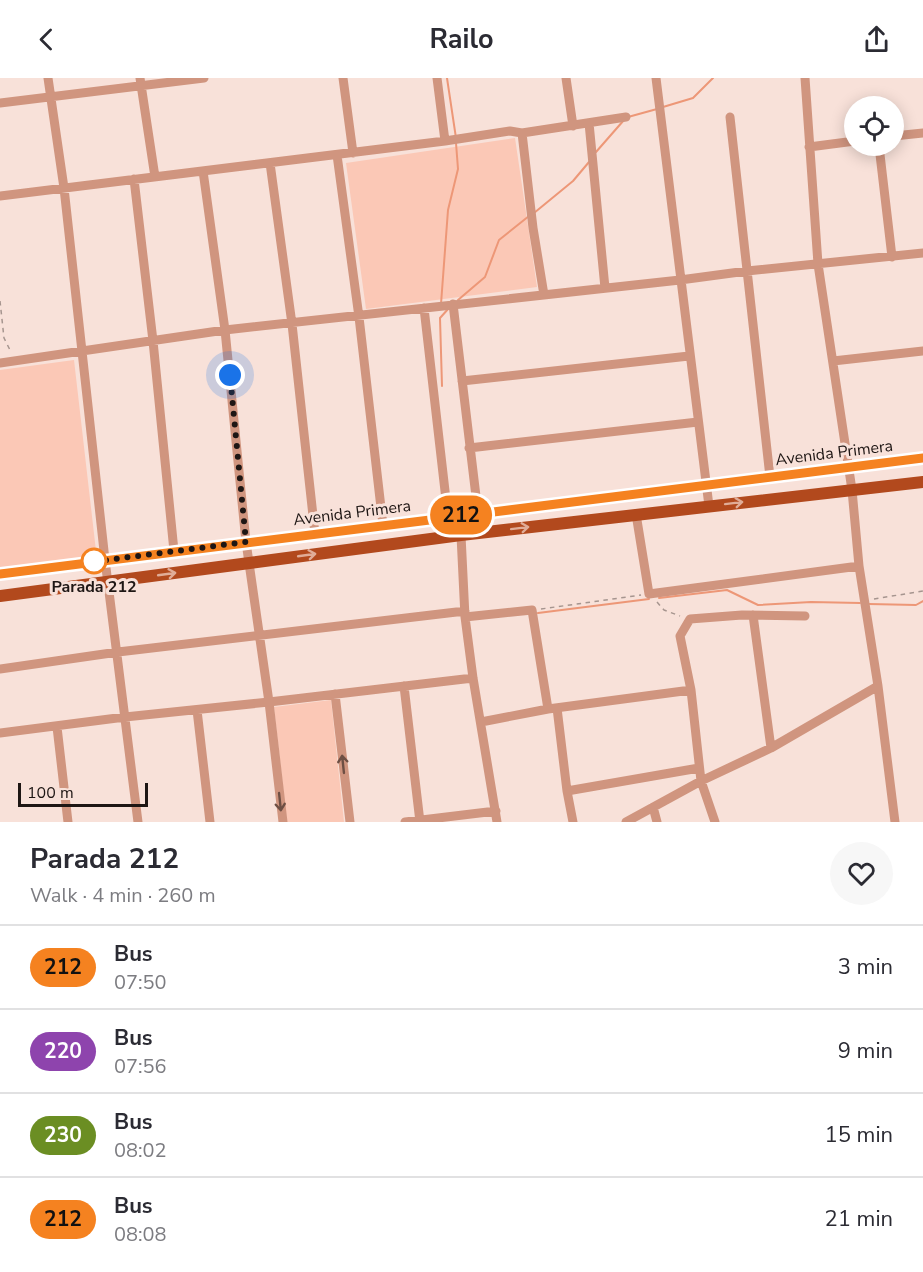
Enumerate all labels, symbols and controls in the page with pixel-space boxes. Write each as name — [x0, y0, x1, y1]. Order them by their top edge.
text: Railo — [429, 21, 494, 58]
icon: back — [30, 23, 63, 56]
icon: share — [860, 23, 893, 56]
map controls — [844, 96, 904, 156]
button: locate — [844, 96, 904, 156]
your location — [215, 360, 245, 390]
street label: Avenida Primera — [774, 435, 894, 471]
street label: Avenida Primera — [292, 495, 412, 531]
line badge: 212 — [426, 496, 496, 534]
one-way arrow — [724, 497, 744, 508]
text: 212 — [442, 501, 480, 529]
one-way arrow — [509, 522, 529, 533]
marker: Parada 212 — [81, 548, 107, 574]
one-way arrow — [297, 550, 317, 561]
one-way arrow — [157, 569, 177, 580]
place label: Parada 212 — [51, 576, 137, 598]
one-way arrow — [337, 754, 348, 774]
scale bar — [18, 780, 148, 808]
text: 100 m — [27, 782, 74, 804]
one-way arrow — [275, 792, 286, 812]
text: Parada 212 — [30, 840, 179, 878]
button: heart — [830, 842, 893, 905]
text: Walk · 4 min · 260 m — [30, 882, 216, 909]
text: Bus — [114, 939, 153, 969]
text: 3 min — [838, 952, 893, 982]
text: 212 — [44, 953, 82, 981]
text: 07:50 — [114, 969, 167, 996]
text: Bus — [114, 1023, 153, 1053]
text: 9 min — [838, 1036, 893, 1066]
text: 220 — [44, 1037, 82, 1065]
text: 07:56 — [114, 1053, 167, 1080]
text: Bus — [114, 1107, 153, 1137]
text: 15 min — [825, 1120, 893, 1150]
text: 230 — [44, 1121, 82, 1149]
text: 08:02 — [114, 1137, 167, 1164]
text: Bus — [114, 1191, 153, 1221]
text: 21 min — [825, 1204, 893, 1234]
text: 212 — [44, 1205, 82, 1233]
text: 08:08 — [114, 1221, 167, 1248]

